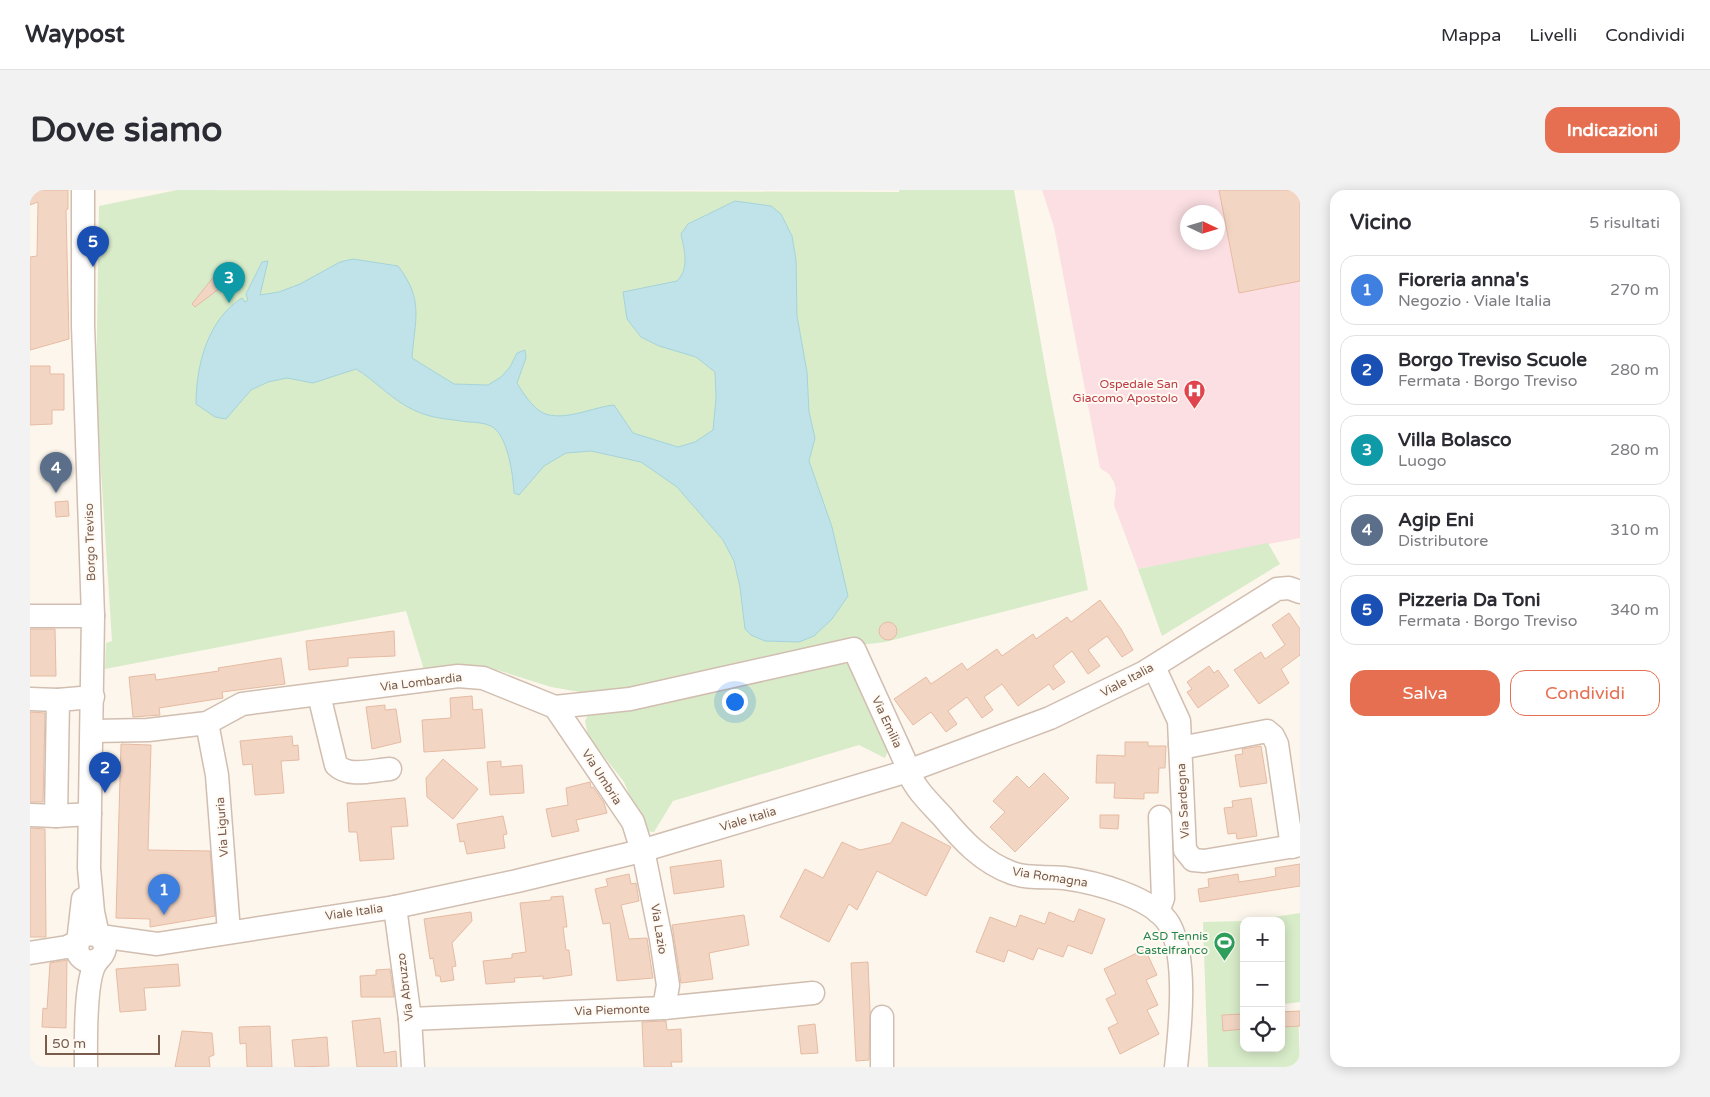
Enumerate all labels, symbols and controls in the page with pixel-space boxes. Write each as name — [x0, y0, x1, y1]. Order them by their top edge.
text: Waypost — [25, 20, 125, 49]
text: Mappa — [1441, 24, 1501, 46]
text: Livelli — [1529, 24, 1577, 46]
text: Condividi — [1605, 24, 1685, 46]
button: Indicazioni — [1545, 107, 1680, 153]
text: Dove siamo — [30, 109, 222, 151]
north arrow — [1180, 205, 1225, 250]
text: Vicino — [1350, 210, 1412, 235]
text: 5 risultati — [1589, 213, 1660, 233]
pin: 5 — [77, 226, 109, 267]
pin: 3 — [213, 262, 245, 303]
text: Fioreria anna's — [1398, 269, 1529, 291]
text: 1 — [1362, 280, 1372, 300]
text: 270 m — [1610, 280, 1659, 300]
text: Negozio · Viale Italia — [1398, 291, 1551, 311]
text: Borgo Treviso Scuole — [1398, 349, 1587, 371]
text: 2 — [1362, 360, 1372, 380]
text: 280 m — [1610, 360, 1659, 380]
text: Fermata · Borgo Treviso — [1398, 371, 1577, 391]
place label: Ospedale San Giacomo Apostolo — [1073, 377, 1178, 405]
hospital icon: Ospedale San Giacomo Apostolo — [1182, 379, 1206, 410]
text: Villa Bolasco — [1398, 429, 1512, 451]
text: 3 — [1362, 440, 1372, 460]
text: 280 m — [1610, 440, 1659, 460]
text: Luogo — [1398, 451, 1447, 471]
pin: 4 — [40, 452, 72, 493]
street label: Borgo Treviso — [82, 503, 98, 581]
text: Agip Eni — [1398, 509, 1474, 531]
text: 4 — [1362, 520, 1372, 540]
text: 310 m — [1610, 520, 1659, 540]
text: Distributore — [1398, 531, 1488, 551]
text: Pizzeria Da Toni — [1398, 589, 1541, 611]
text: 5 — [1362, 600, 1372, 620]
text: 340 m — [1610, 600, 1659, 620]
text: Fermata · Borgo Treviso — [1398, 611, 1577, 631]
street label: Viale Italia — [1098, 660, 1156, 700]
street label: Via Lombardia — [379, 670, 463, 694]
button: Salva — [1350, 670, 1500, 716]
button: Condividi — [1510, 670, 1660, 716]
your location — [722, 689, 748, 715]
street label: Via Emilia — [869, 694, 905, 750]
street label: Via Umbria — [579, 747, 625, 807]
pin: 2 — [89, 752, 121, 793]
street label: Via Sardegna — [1174, 763, 1192, 839]
street label: Via Liguria — [213, 796, 231, 858]
street label: Viale Italia — [718, 804, 778, 834]
street label: Via Romagna — [1011, 864, 1089, 890]
pin: 1 — [148, 874, 180, 915]
street label: Viale Italia — [324, 901, 384, 923]
street label: Via Lazio — [648, 903, 670, 955]
map controls — [1240, 917, 1285, 1052]
button: + — [1240, 917, 1285, 962]
place label: ASD Tennis Castelfranco — [1136, 929, 1208, 957]
sports icon: ASD Tennis Castelfranco — [1212, 931, 1236, 962]
street label: Via Abruzzo — [394, 952, 416, 1022]
button: − — [1240, 962, 1285, 1007]
street label: Via Piemonte — [574, 1002, 650, 1018]
button: locate — [1240, 1007, 1285, 1052]
scale bar — [45, 1032, 160, 1055]
text: 50 m — [52, 1035, 86, 1052]

